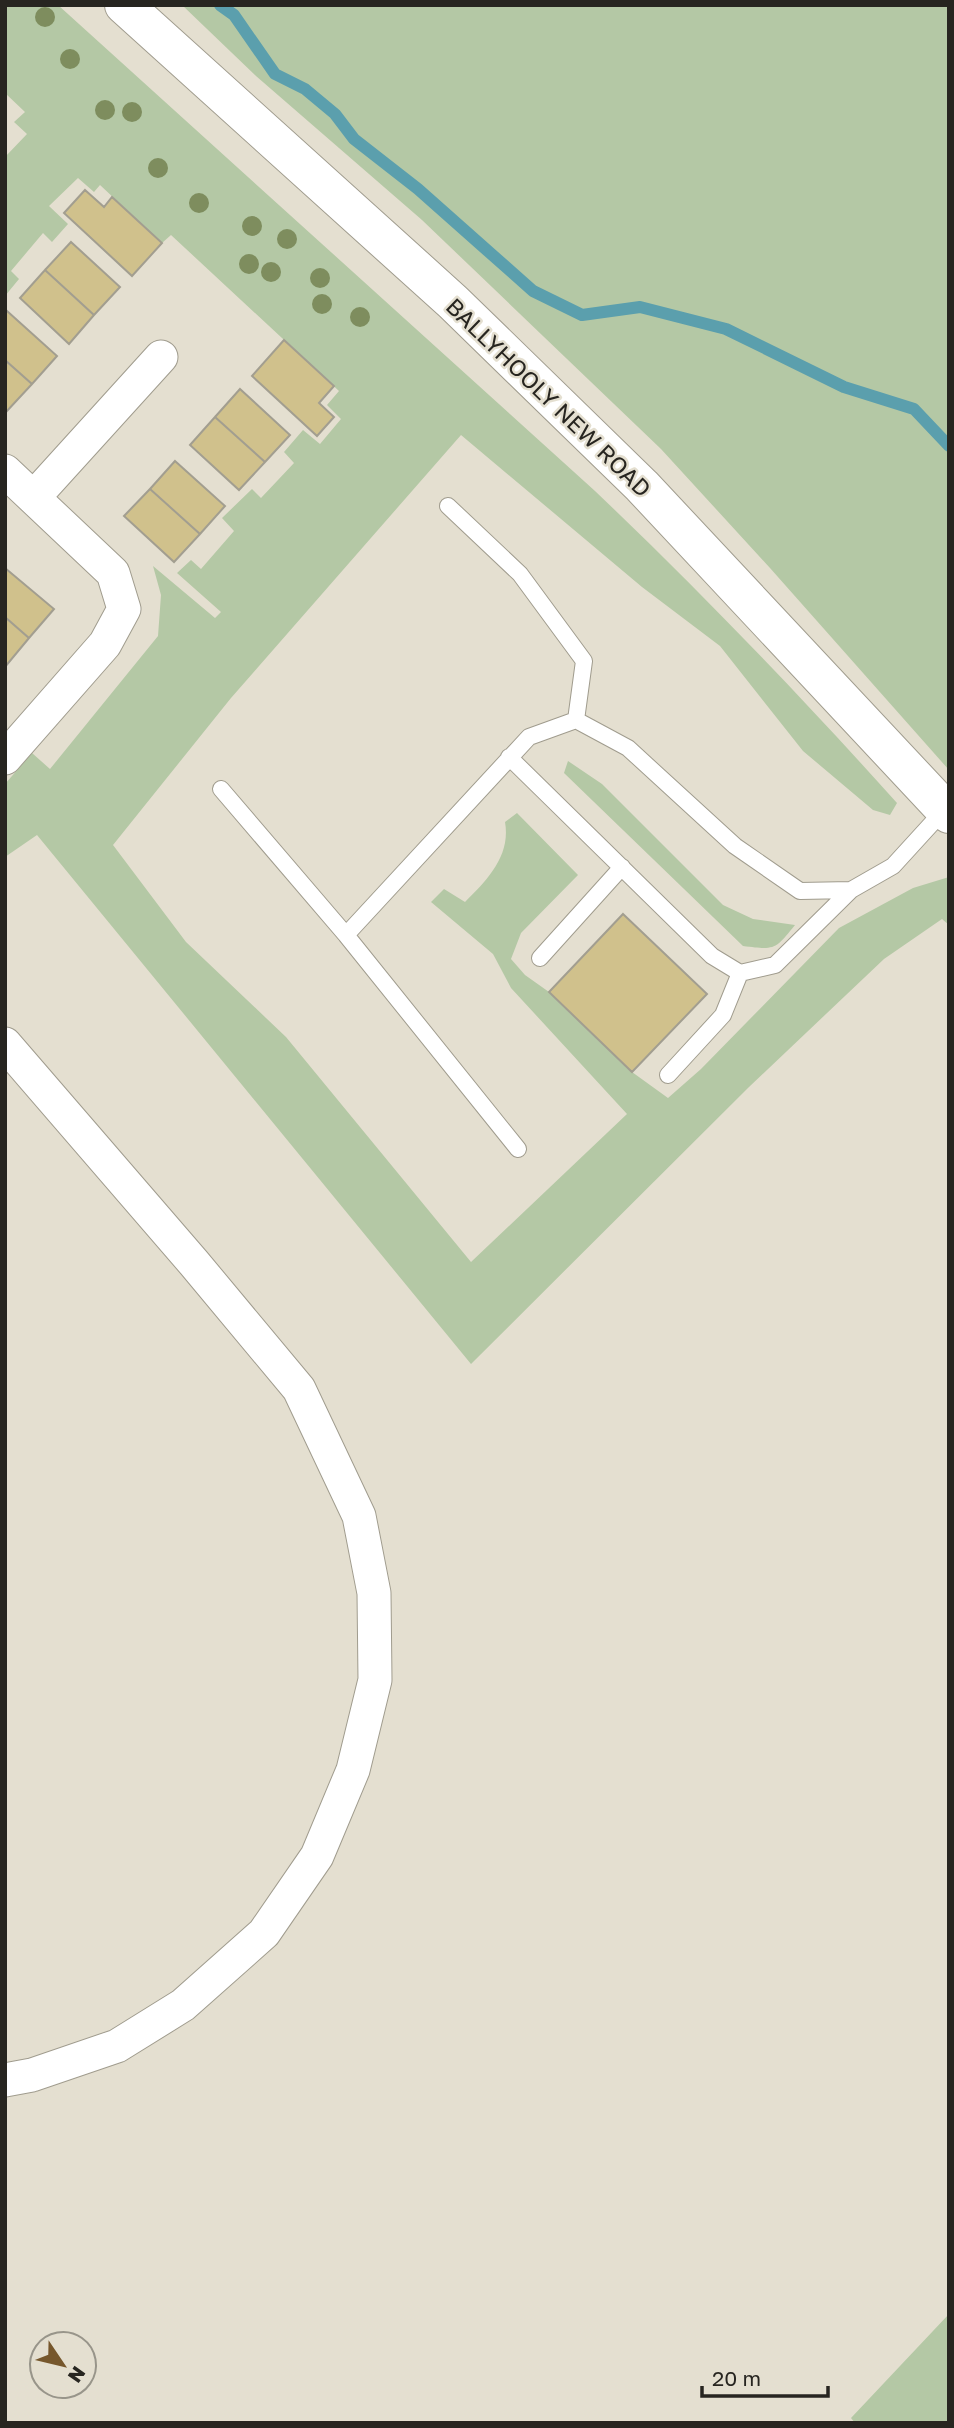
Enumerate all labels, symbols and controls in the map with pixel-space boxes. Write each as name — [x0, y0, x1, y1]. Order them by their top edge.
street label: BALLYHOOLY NEW ROAD — [441, 292, 657, 502]
north arrow — [28, 2330, 98, 2400]
scale bar — [702, 2354, 828, 2398]
text: N — [64, 2363, 91, 2388]
text: 20 m — [712, 2365, 761, 2391]

